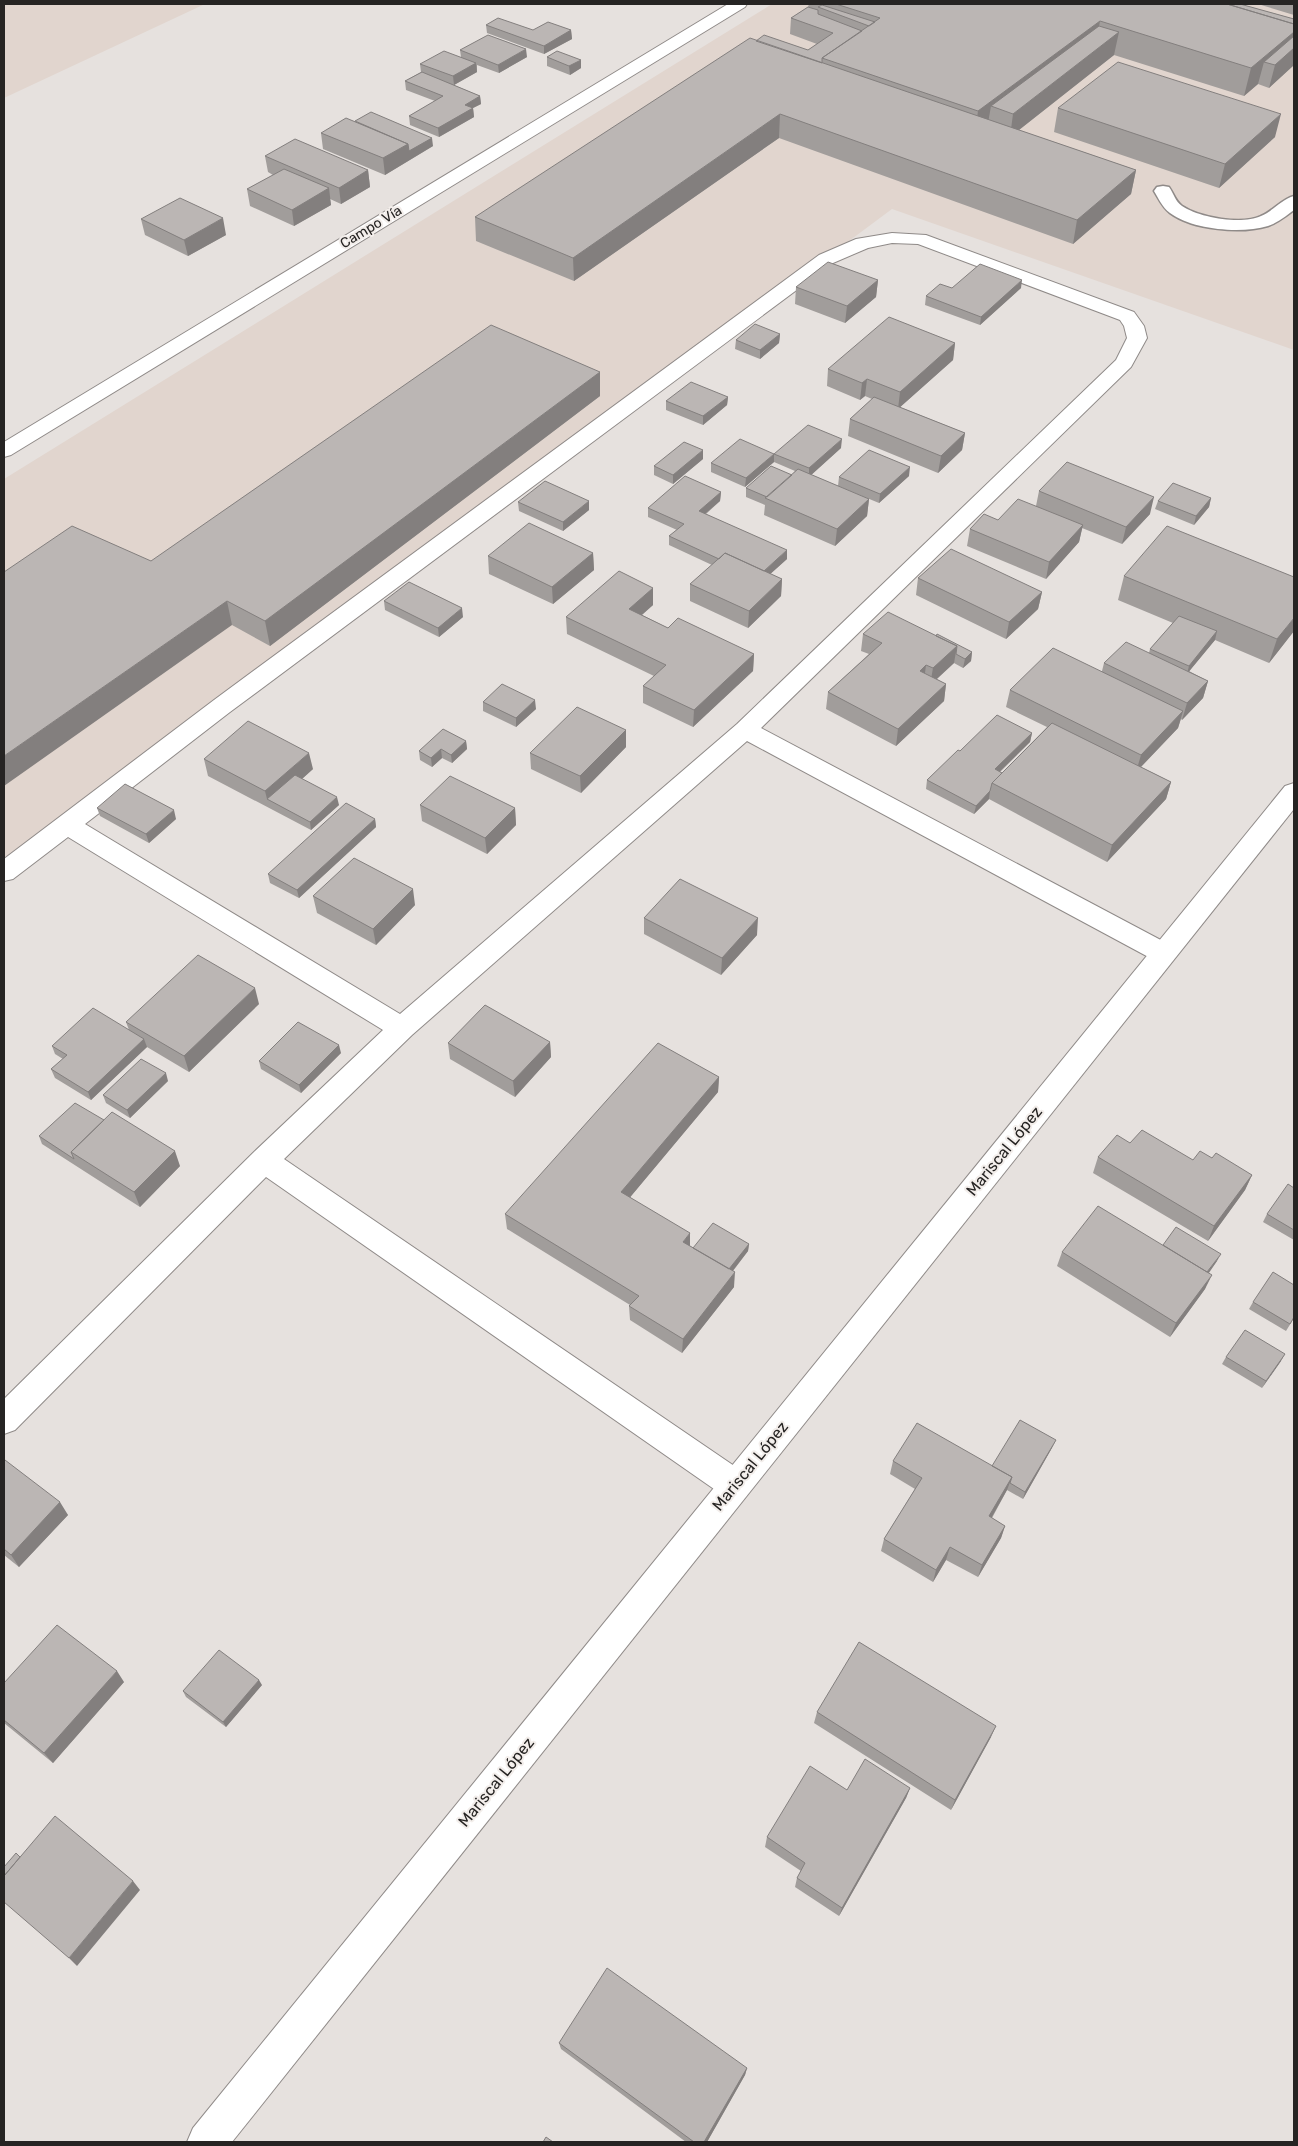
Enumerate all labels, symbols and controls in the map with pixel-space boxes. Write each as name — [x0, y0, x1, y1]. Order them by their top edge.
street label: Campo Vía — [337, 202, 405, 252]
street label: Mariscal López — [962, 1102, 1046, 1200]
street label: Mariscal López — [708, 1417, 792, 1515]
street label: Mariscal López — [454, 1733, 538, 1831]

